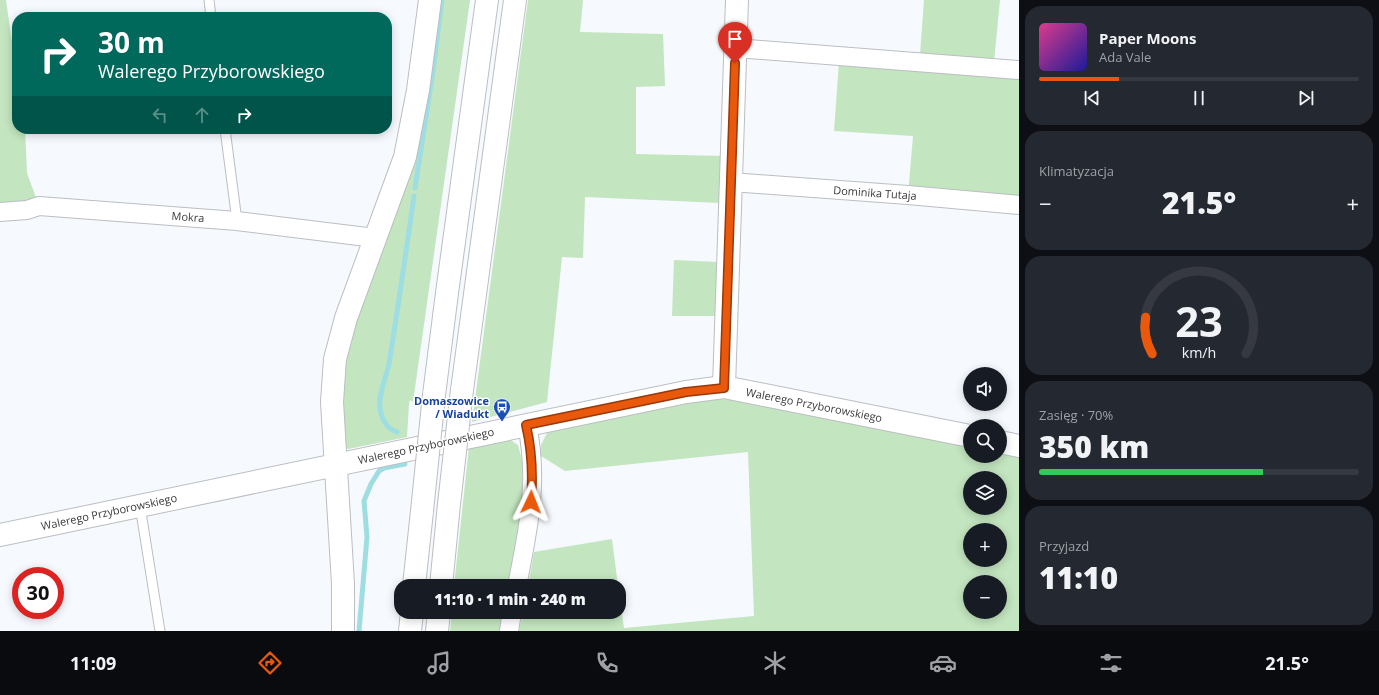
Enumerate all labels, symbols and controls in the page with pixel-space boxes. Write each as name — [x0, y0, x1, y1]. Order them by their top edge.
pin — [718, 22, 752, 63]
text: 30 m — [98, 23, 165, 61]
icon: right — [32, 28, 84, 80]
icon: arrive — [724, 28, 746, 50]
text: Paper Moons — [1099, 28, 1197, 48]
text: Ada Vale — [1099, 48, 1151, 66]
text: Walerego Przyborowskiego — [98, 59, 325, 83]
icon: previous — [1081, 87, 1103, 109]
icon: pause — [1188, 87, 1210, 109]
icon: next — [1295, 87, 1317, 109]
icon: left — [149, 104, 171, 126]
icon: ahead — [191, 104, 213, 126]
icon: right — [233, 104, 255, 126]
text: Klimatyzacja — [1039, 162, 1114, 180]
street label: Dominika Tutaja — [833, 182, 917, 203]
text: 21.5° — [1162, 182, 1236, 223]
text: − — [1039, 188, 1052, 218]
text: + — [1346, 188, 1359, 218]
street label: Mokra — [171, 208, 205, 225]
text: 23 — [1175, 292, 1223, 348]
text: km/h — [1182, 342, 1216, 361]
map controls — [963, 367, 1007, 619]
button: sound — [963, 367, 1007, 411]
street label: Walerego Przyborowskiego — [745, 384, 884, 425]
place label: Domaszowice / Wiadukt — [414, 393, 489, 421]
bus stop icon: Domaszowice / Wiadukt — [492, 397, 512, 422]
text: Zasięg · 70% — [1039, 406, 1113, 424]
button: search — [963, 419, 1007, 463]
street label: Walerego Przyborowskiego — [357, 424, 496, 467]
text: 350 km — [1039, 426, 1149, 467]
button: layers — [963, 471, 1007, 515]
position arrow — [510, 481, 552, 523]
street label: Walerego Przyborowskiego — [40, 490, 179, 533]
button: + — [963, 523, 1007, 567]
text: Przyjazd — [1039, 537, 1089, 555]
text: 11:10 — [1039, 557, 1118, 598]
speed limit sign: 30 — [12, 567, 64, 619]
button: − — [963, 575, 1007, 619]
text: 11:10 · 1 min · 240 m — [434, 589, 586, 609]
icon: directions — [256, 649, 284, 677]
icon: music — [425, 649, 453, 677]
icon: phone — [593, 649, 621, 677]
icon: climate — [761, 649, 789, 677]
icon: car — [929, 649, 957, 677]
icon: filters — [1097, 649, 1125, 677]
text: 11:09 — [70, 651, 116, 675]
text: 21.5° — [1265, 651, 1309, 675]

